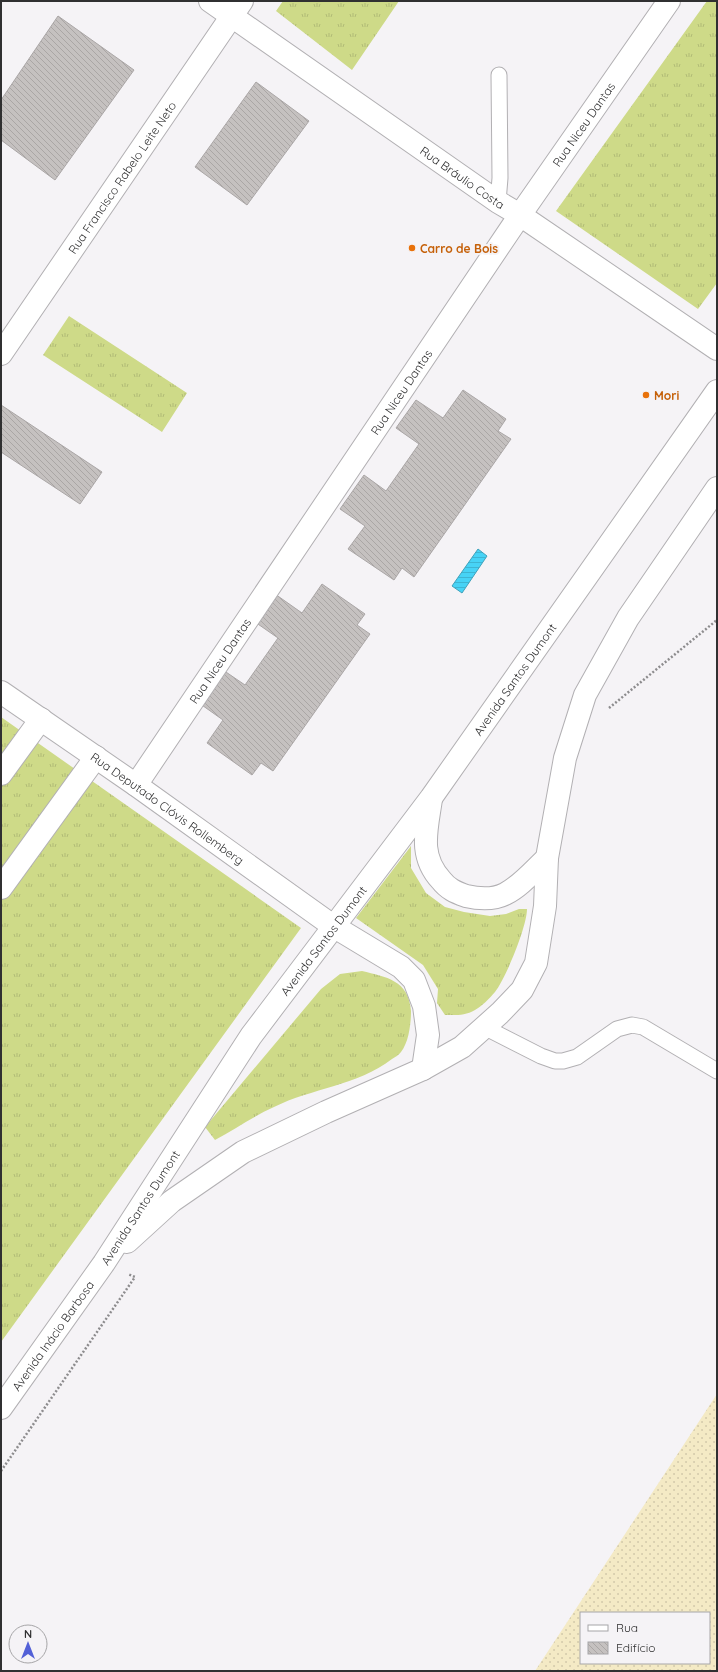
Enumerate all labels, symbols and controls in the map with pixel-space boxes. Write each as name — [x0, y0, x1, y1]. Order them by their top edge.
street label: Rua Niceu Dantas — [549, 79, 618, 169]
street label: Rua Francisco Rabelo Leite Neto — [64, 98, 179, 256]
street label: Rua Bráulio Costa — [417, 143, 507, 212]
place label: Carro de Bois — [420, 241, 498, 256]
marker: Carro de Bois — [407, 243, 417, 253]
street label: Rua Niceu Dantas — [367, 346, 435, 437]
place label: Mori — [654, 388, 680, 403]
marker: Mori — [641, 390, 651, 400]
street label: Rua Niceu Dantas — [186, 615, 254, 706]
street label: Avenida Santos Dumont — [470, 620, 559, 738]
street label: Rua Deputado Clóvis Rollemberg — [88, 749, 247, 867]
street label: Avenida Santos Dumont — [277, 883, 370, 998]
street label: Avenida Santos Dumont — [97, 1147, 183, 1268]
street label: Avenida Inácio Barbosa — [8, 1277, 97, 1393]
legend — [580, 1612, 710, 1664]
text: Rua — [616, 1620, 638, 1635]
north arrow — [8, 1624, 48, 1664]
text: N — [24, 1627, 32, 1641]
text: Edifício — [616, 1640, 656, 1655]

